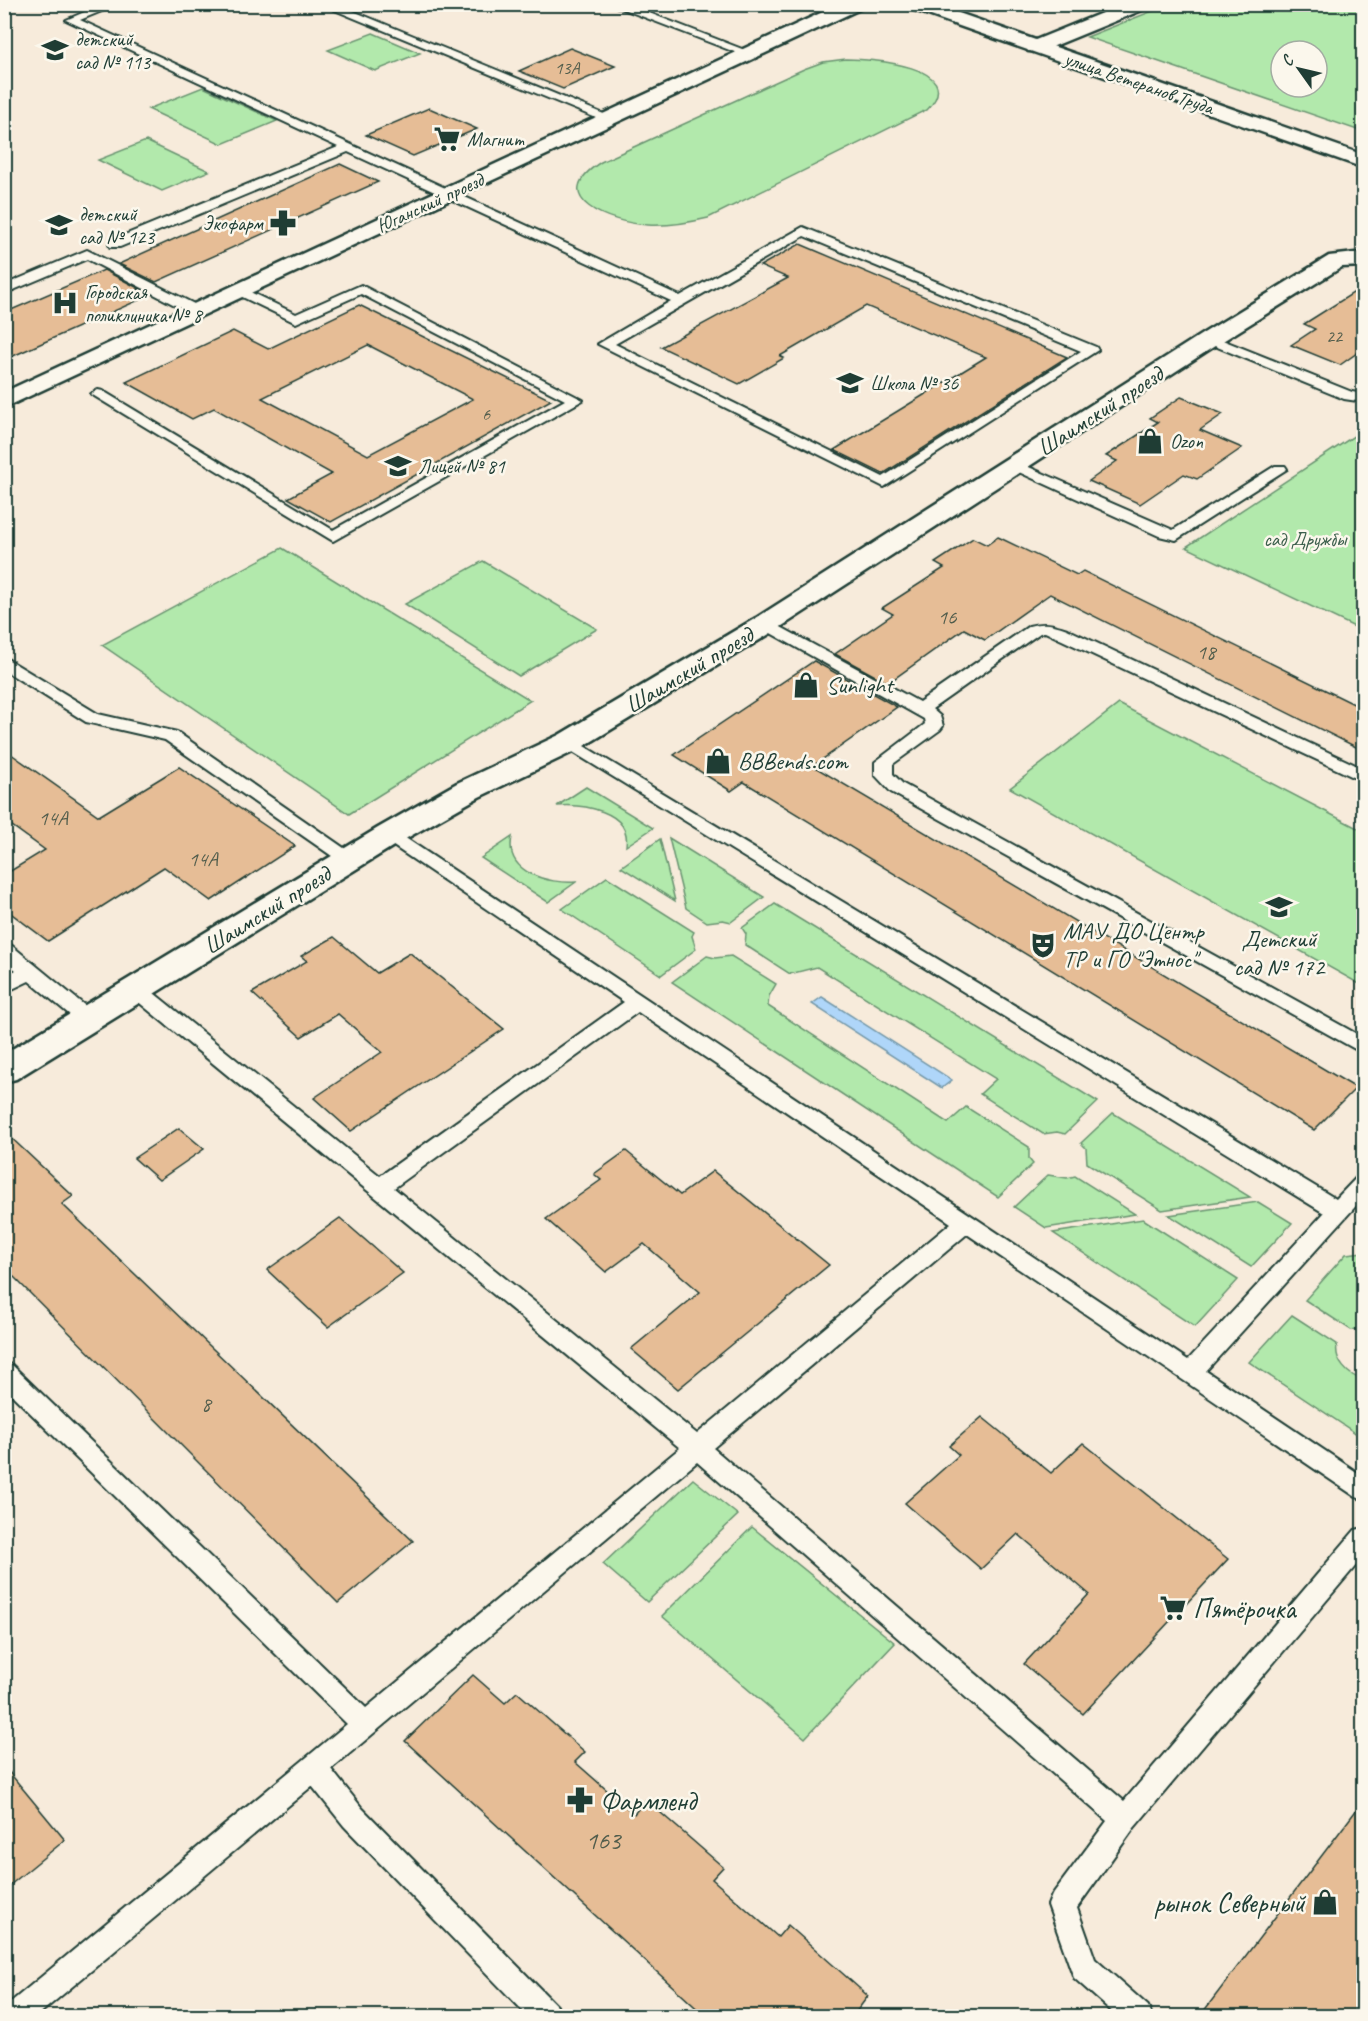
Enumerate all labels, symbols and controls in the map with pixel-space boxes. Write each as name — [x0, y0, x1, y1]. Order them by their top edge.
place label: детский сад № 113 — [75, 27, 152, 75]
school or university icon: детский сад № 113 — [40, 35, 70, 65]
north arrow — [1269, 39, 1329, 99]
street label: улица Ветеранов Труда — [1060, 45, 1219, 121]
text: С — [1277, 51, 1299, 70]
house number: 13А — [554, 57, 581, 79]
supermarket icon: Магнит — [432, 124, 462, 154]
place label: Магнит — [467, 127, 525, 152]
street label: Юганский проезд — [372, 167, 489, 239]
place label: детский сад № 123 — [79, 202, 156, 250]
pharmacy icon: Экофарм — [268, 208, 298, 238]
school or university icon: детский сад № 123 — [44, 210, 74, 240]
place label: Экофарм — [203, 211, 265, 236]
place label: Городская поликлиника № 8 — [85, 280, 204, 328]
hospital icon: Городская поликлиника № 8 — [50, 288, 80, 318]
house number: 22 — [1326, 325, 1344, 347]
street label: Шаимский проезд — [1031, 358, 1171, 463]
school or university icon: Школа № 36 — [835, 368, 865, 398]
place label: Школа № 36 — [870, 371, 959, 396]
house number: 6 — [482, 403, 491, 425]
shop icon: Ozon — [1135, 426, 1165, 456]
place label: Ozon — [1170, 429, 1204, 454]
school or university icon: Лицей № 81 — [383, 451, 413, 481]
place label: Лицей № 81 — [418, 454, 506, 479]
park label: сад Дружбы — [1264, 527, 1348, 552]
house number: 16 — [938, 604, 957, 630]
street label: Шаимский проезд — [619, 619, 761, 720]
house number: 18 — [1197, 639, 1218, 665]
shop icon: Sunlight — [791, 670, 821, 700]
place label: Sunlight — [826, 670, 895, 700]
shop icon: BBBends.com — [703, 746, 733, 776]
place label: BBBends.com — [738, 746, 849, 776]
house number: 14А — [38, 805, 69, 831]
house number: 14А — [188, 846, 219, 872]
street label: Шаимский проезд — [198, 858, 338, 961]
school or university icon: Детский сад № 172 — [1264, 892, 1294, 922]
place label: МАУ ДО Центр ТР и ГО "Этнос" — [1063, 916, 1206, 974]
place label: Детский сад № 172 — [1234, 924, 1326, 982]
theatre icon: МАУ ДО Центр ТР и ГО "Этнос" — [1028, 930, 1058, 960]
house number: 8 — [201, 1391, 213, 1417]
place label: Пятёрочка — [1193, 1591, 1297, 1626]
supermarket icon: Пятёрочка — [1158, 1593, 1188, 1623]
place label: Фармленд — [600, 1783, 699, 1818]
pharmacy icon: Фармленд — [565, 1785, 595, 1815]
house number: 163 — [585, 1824, 623, 1857]
place label: рынок Северный — [1154, 1885, 1306, 1920]
shop icon: рынок Северный — [1310, 1887, 1340, 1917]

